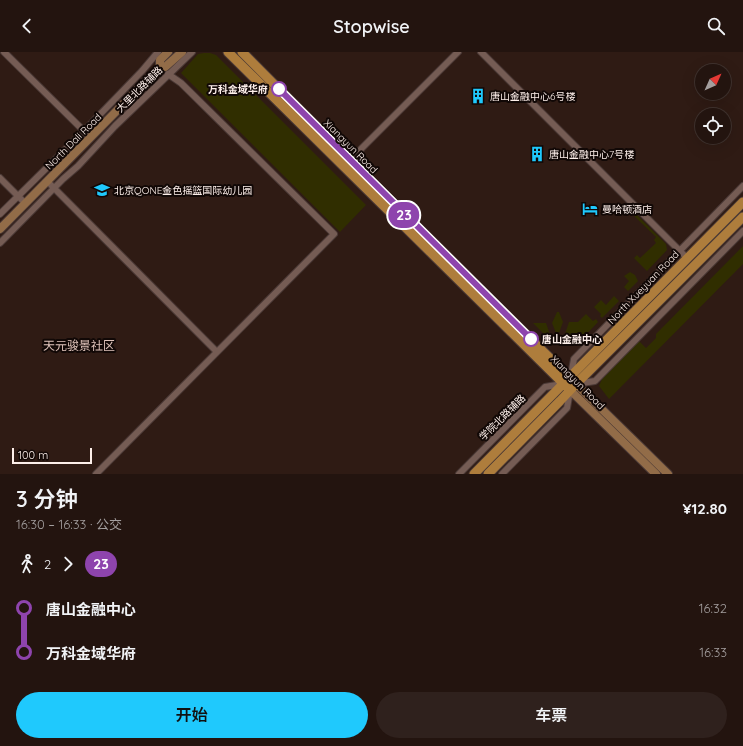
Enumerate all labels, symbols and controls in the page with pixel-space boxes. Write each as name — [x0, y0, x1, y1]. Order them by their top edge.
icon: back — [16, 15, 38, 37]
text: Stopwise — [333, 15, 410, 38]
icon: search — [705, 15, 727, 37]
street label: 大里北路辅路 — [114, 64, 165, 115]
north arrow — [695, 64, 731, 100]
map controls — [695, 64, 731, 144]
marker: 万科金域华府 — [271, 81, 287, 97]
place label: 万科金域华府 — [208, 83, 268, 96]
building icon: 唐山金融中心6号楼 — [469, 87, 487, 105]
place label: 唐山金融中心6号楼 — [490, 90, 575, 103]
button: locate — [695, 108, 731, 144]
street label: North Dali Road — [43, 111, 104, 172]
street label: Xiangyun Road — [321, 117, 380, 176]
building icon: 唐山金融中心7号楼 — [528, 145, 546, 163]
place label: 唐山金融中心7号楼 — [549, 148, 634, 161]
school or university icon: 北京QONE金色摇篮国际幼儿园 — [93, 181, 111, 199]
place label: 北京QONE金色摇篮国际幼儿园 — [114, 184, 252, 197]
hotel icon: 曼哈顿酒店 — [581, 200, 599, 218]
line badge: 23 — [386, 202, 422, 228]
place label: 曼哈顿酒店 — [602, 203, 652, 216]
text: 23 — [396, 206, 412, 224]
street label: North Xueyuan Road — [605, 248, 682, 327]
marker: 唐山金融中心 — [523, 331, 539, 347]
place label: 唐山金融中心 — [542, 333, 602, 346]
district label: 天元骏景社区 — [43, 338, 115, 353]
street label: Xiangyun Road — [548, 353, 607, 412]
street label: 学院北路辅路 — [477, 392, 528, 443]
scale bar — [12, 446, 92, 465]
text: 100 m — [18, 448, 48, 462]
text: 3 分钟 — [16, 485, 78, 513]
text: ¥12.80 — [683, 499, 727, 518]
text: 16:30 – 16:33 · 公交 — [16, 516, 122, 532]
icon: walk — [16, 553, 38, 575]
icon: forward — [57, 553, 79, 575]
text: 23 — [93, 555, 109, 573]
text: 2 — [44, 556, 51, 572]
text: 唐山金融中心 — [46, 600, 136, 619]
text: 16:32 — [699, 600, 727, 616]
text: 万科金域华府 — [46, 644, 136, 663]
text: 16:33 — [699, 644, 727, 660]
button: 开始 — [16, 692, 368, 738]
button: 车票 — [376, 692, 727, 738]

